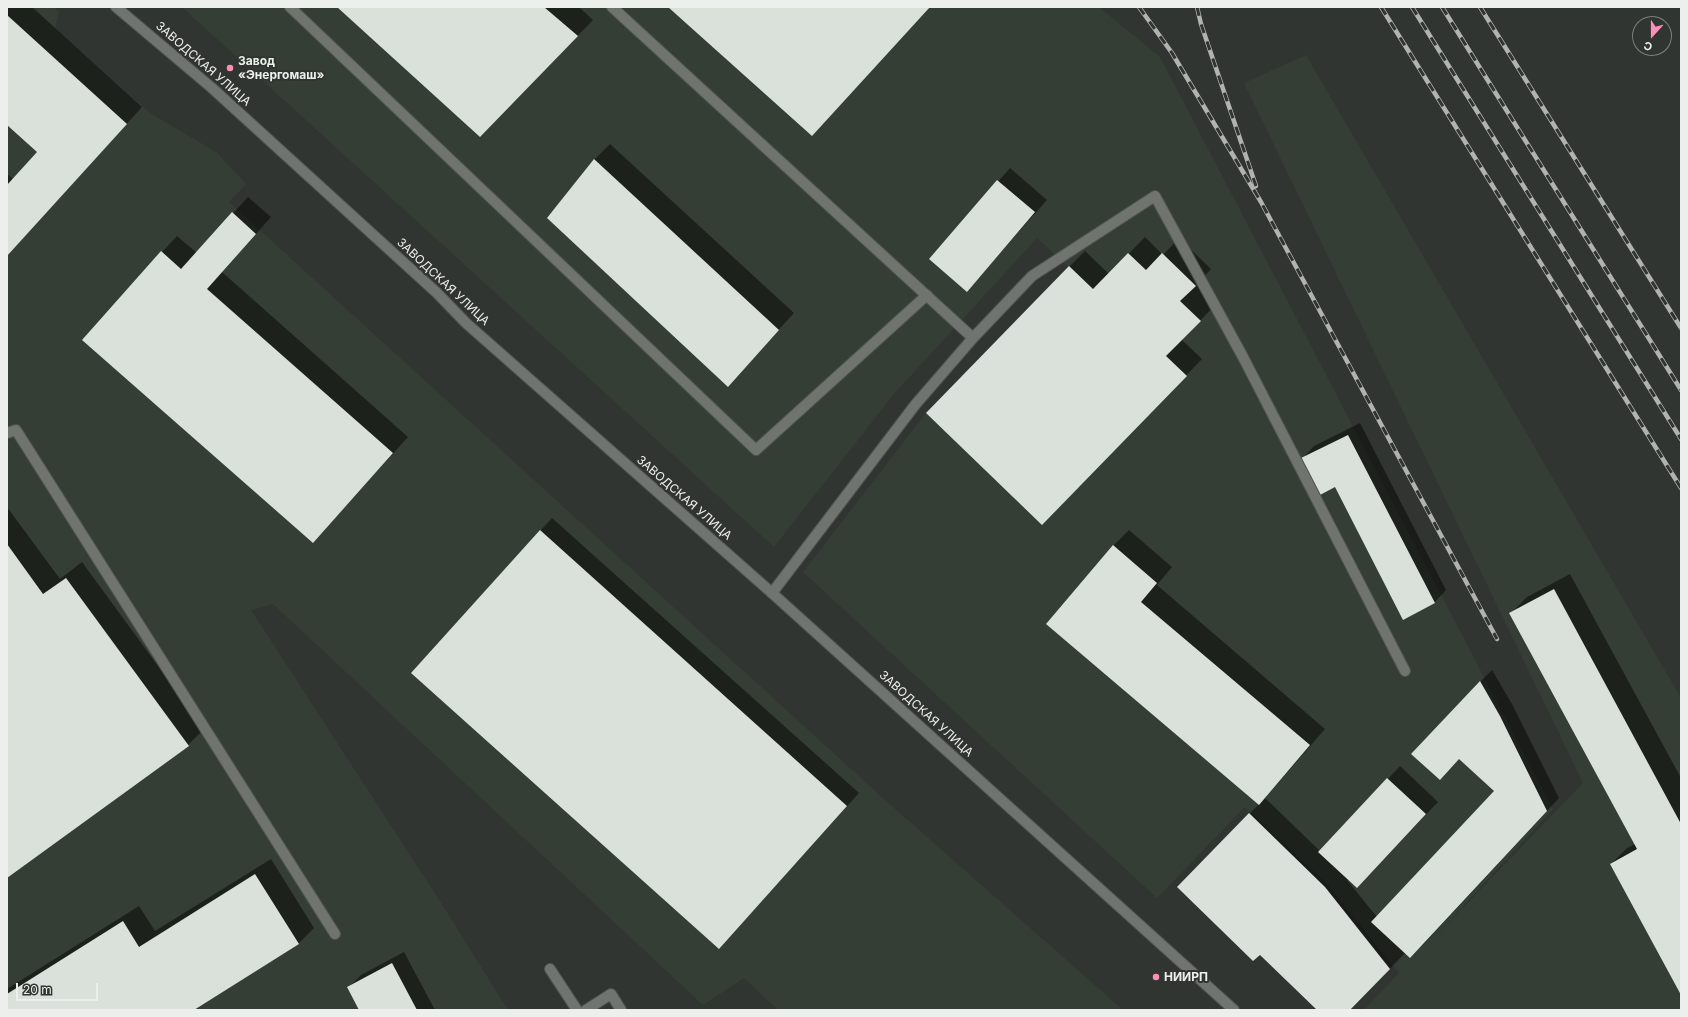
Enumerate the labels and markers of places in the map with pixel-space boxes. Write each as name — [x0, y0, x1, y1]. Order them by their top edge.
place label: Завод «Энергомаш» — [238, 54, 324, 82]
marker: Завод «Энергомаш» — [225, 63, 235, 73]
place label: НИИРП — [1164, 970, 1208, 984]
marker: НИИРП — [1151, 972, 1161, 982]

